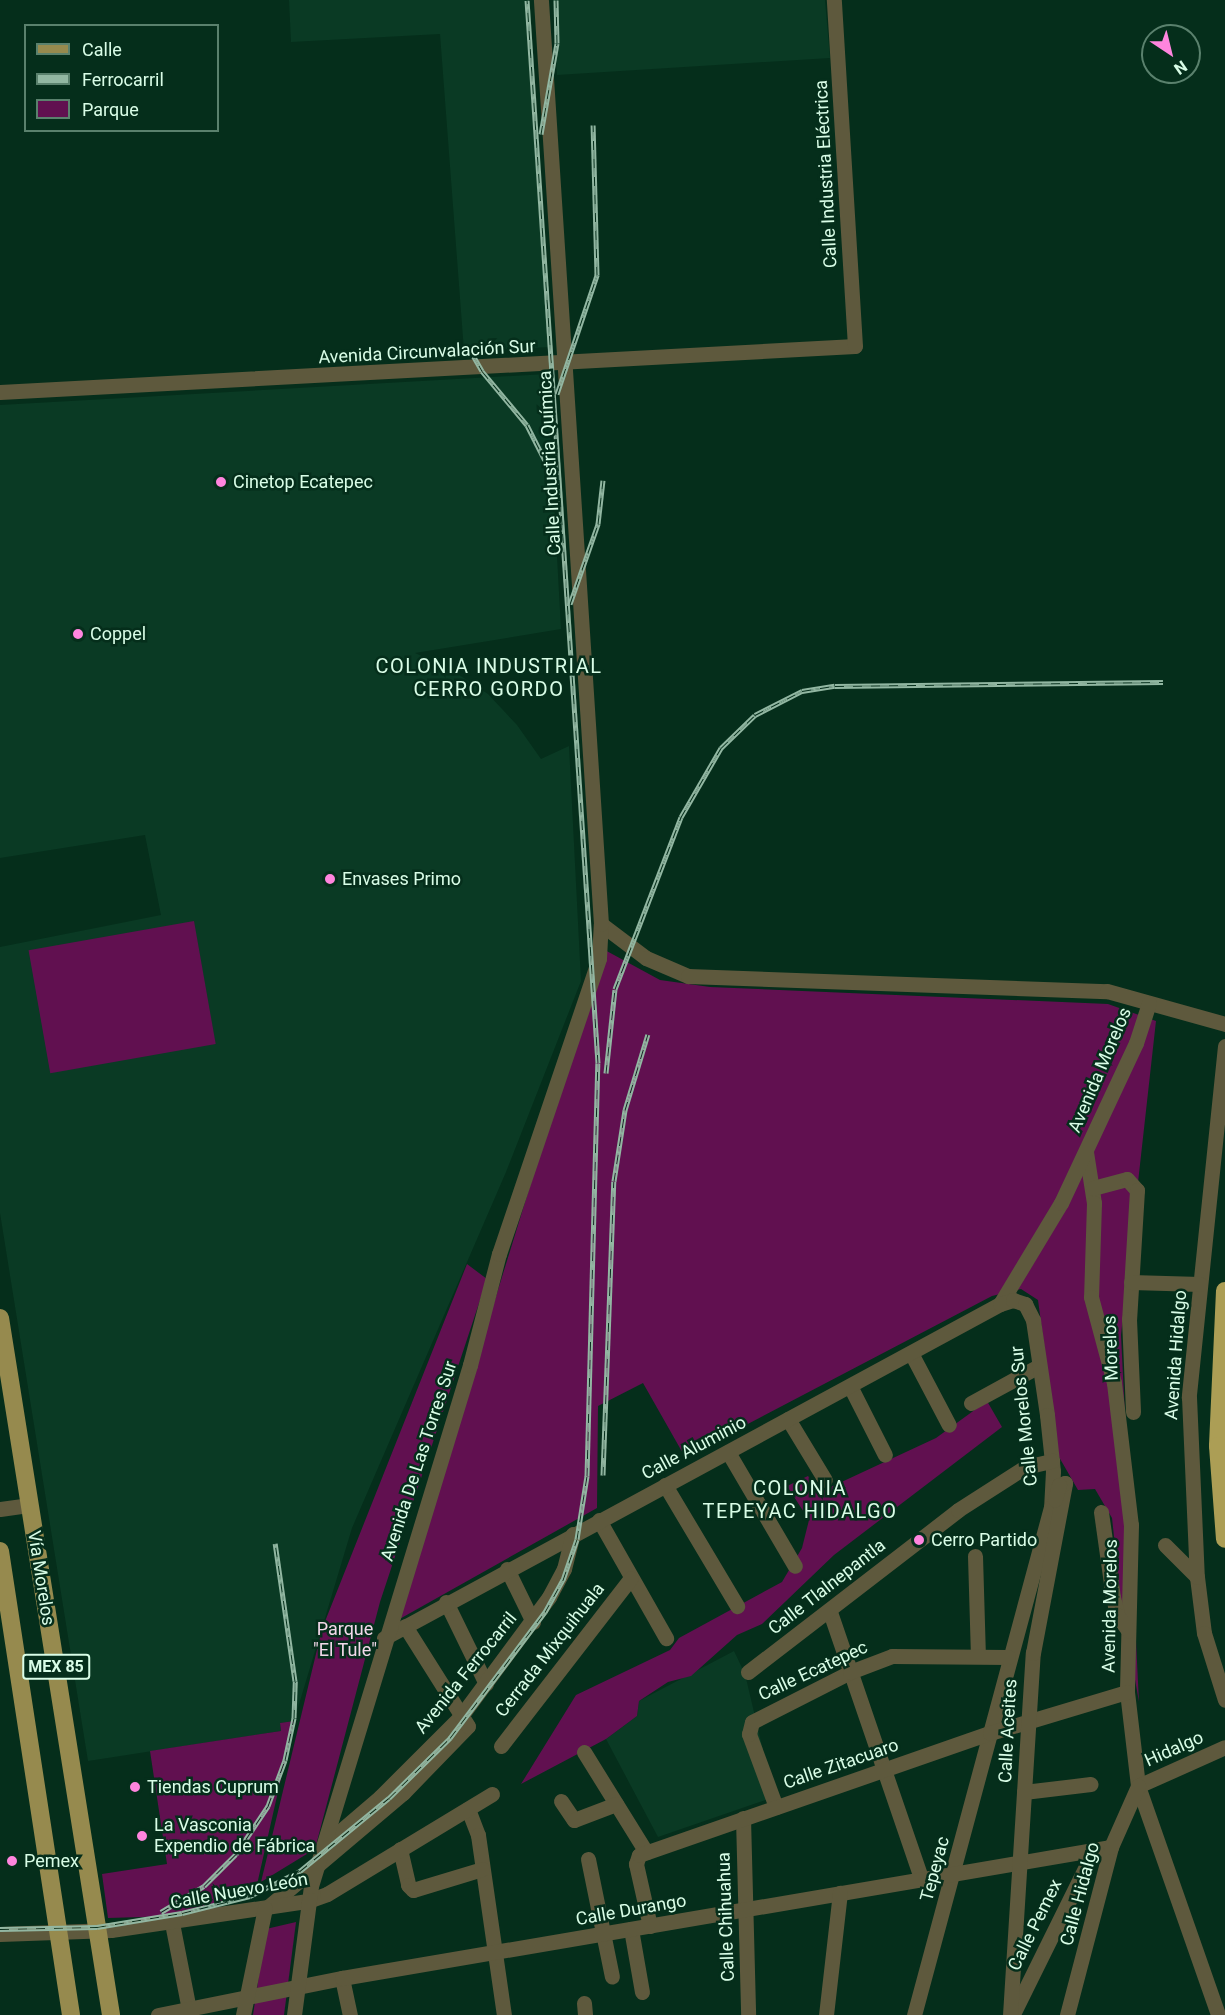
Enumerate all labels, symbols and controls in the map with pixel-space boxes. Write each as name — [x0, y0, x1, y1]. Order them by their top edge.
legend — [24, 24, 219, 132]
north arrow — [1141, 24, 1201, 84]
text: Calle — [82, 39, 122, 60]
text: N — [1170, 56, 1191, 79]
text: Ferrocarril — [82, 69, 164, 90]
street label: Calle Industria Eléctrica — [810, 79, 842, 269]
text: Parque — [82, 99, 139, 120]
street label: Avenida Circunvalación Sur — [318, 336, 536, 368]
street label: Calle Industria Química — [534, 370, 566, 556]
place label: Cinetop Ecatepec — [233, 471, 373, 493]
marker: Cinetop Ecatepec — [214, 475, 228, 489]
place label: Coppel — [90, 623, 146, 645]
marker: Coppel — [71, 627, 85, 641]
district label: COLONIA INDUSTRIAL CERRO GORDO — [376, 655, 602, 702]
place label: Envases Primo — [342, 868, 461, 890]
marker: Envases Primo — [323, 872, 337, 886]
street label: Avenida Morelos — [1064, 1004, 1136, 1136]
street label: Avenida Hidalgo — [1161, 1289, 1191, 1421]
street label: Morelos — [1099, 1315, 1123, 1381]
street label: Calle Morelos Sur — [1006, 1345, 1042, 1487]
street label: Avenida De Las Torres Sur — [376, 1358, 462, 1564]
street label: Calle Aluminio — [638, 1411, 750, 1485]
district label: COLONIA TEPEYAC HIDALGO — [703, 1477, 897, 1524]
street label: Vía Morelos — [23, 1529, 59, 1627]
place label: Cerro Partido — [931, 1529, 1037, 1551]
marker: Cerro Partido — [912, 1533, 926, 1547]
street label: Calle Tlalnepantla — [764, 1534, 890, 1640]
street label: Avenida Morelos — [1098, 1539, 1122, 1673]
street label: Cerrada Mixquihuala — [491, 1579, 609, 1721]
street label: Avenida Ferrocarril — [410, 1608, 522, 1738]
park label: Parque "El Tule" — [313, 1619, 377, 1662]
street label: Calle Ecatepec — [755, 1636, 871, 1706]
road number: MEX 85 — [22, 1654, 90, 1680]
street label: Calle Aceites — [994, 1678, 1022, 1784]
street label: Hidalgo — [1141, 1727, 1207, 1771]
street label: Calle Zitacuaro — [781, 1734, 901, 1794]
place label: Tiendas Cuprum — [147, 1776, 279, 1798]
marker: Tiendas Cuprum — [128, 1780, 142, 1794]
place label: La Vasconia Expendio de Fábrica — [154, 1815, 315, 1858]
marker: La Vasconia Expendio de Fábrica — [135, 1829, 149, 1843]
street label: Tepeyac — [916, 1834, 954, 1904]
street label: Calle Hidalgo — [1056, 1840, 1104, 1948]
place label: Pemex — [24, 1850, 79, 1872]
street label: Calle Chihuahua — [713, 1852, 739, 1982]
marker: Pemex — [5, 1854, 19, 1868]
street label: Calle Nuevo León — [169, 1868, 309, 1914]
street label: Calle Pemex — [1004, 1876, 1066, 1974]
street label: Calle Durango — [574, 1890, 688, 1930]

